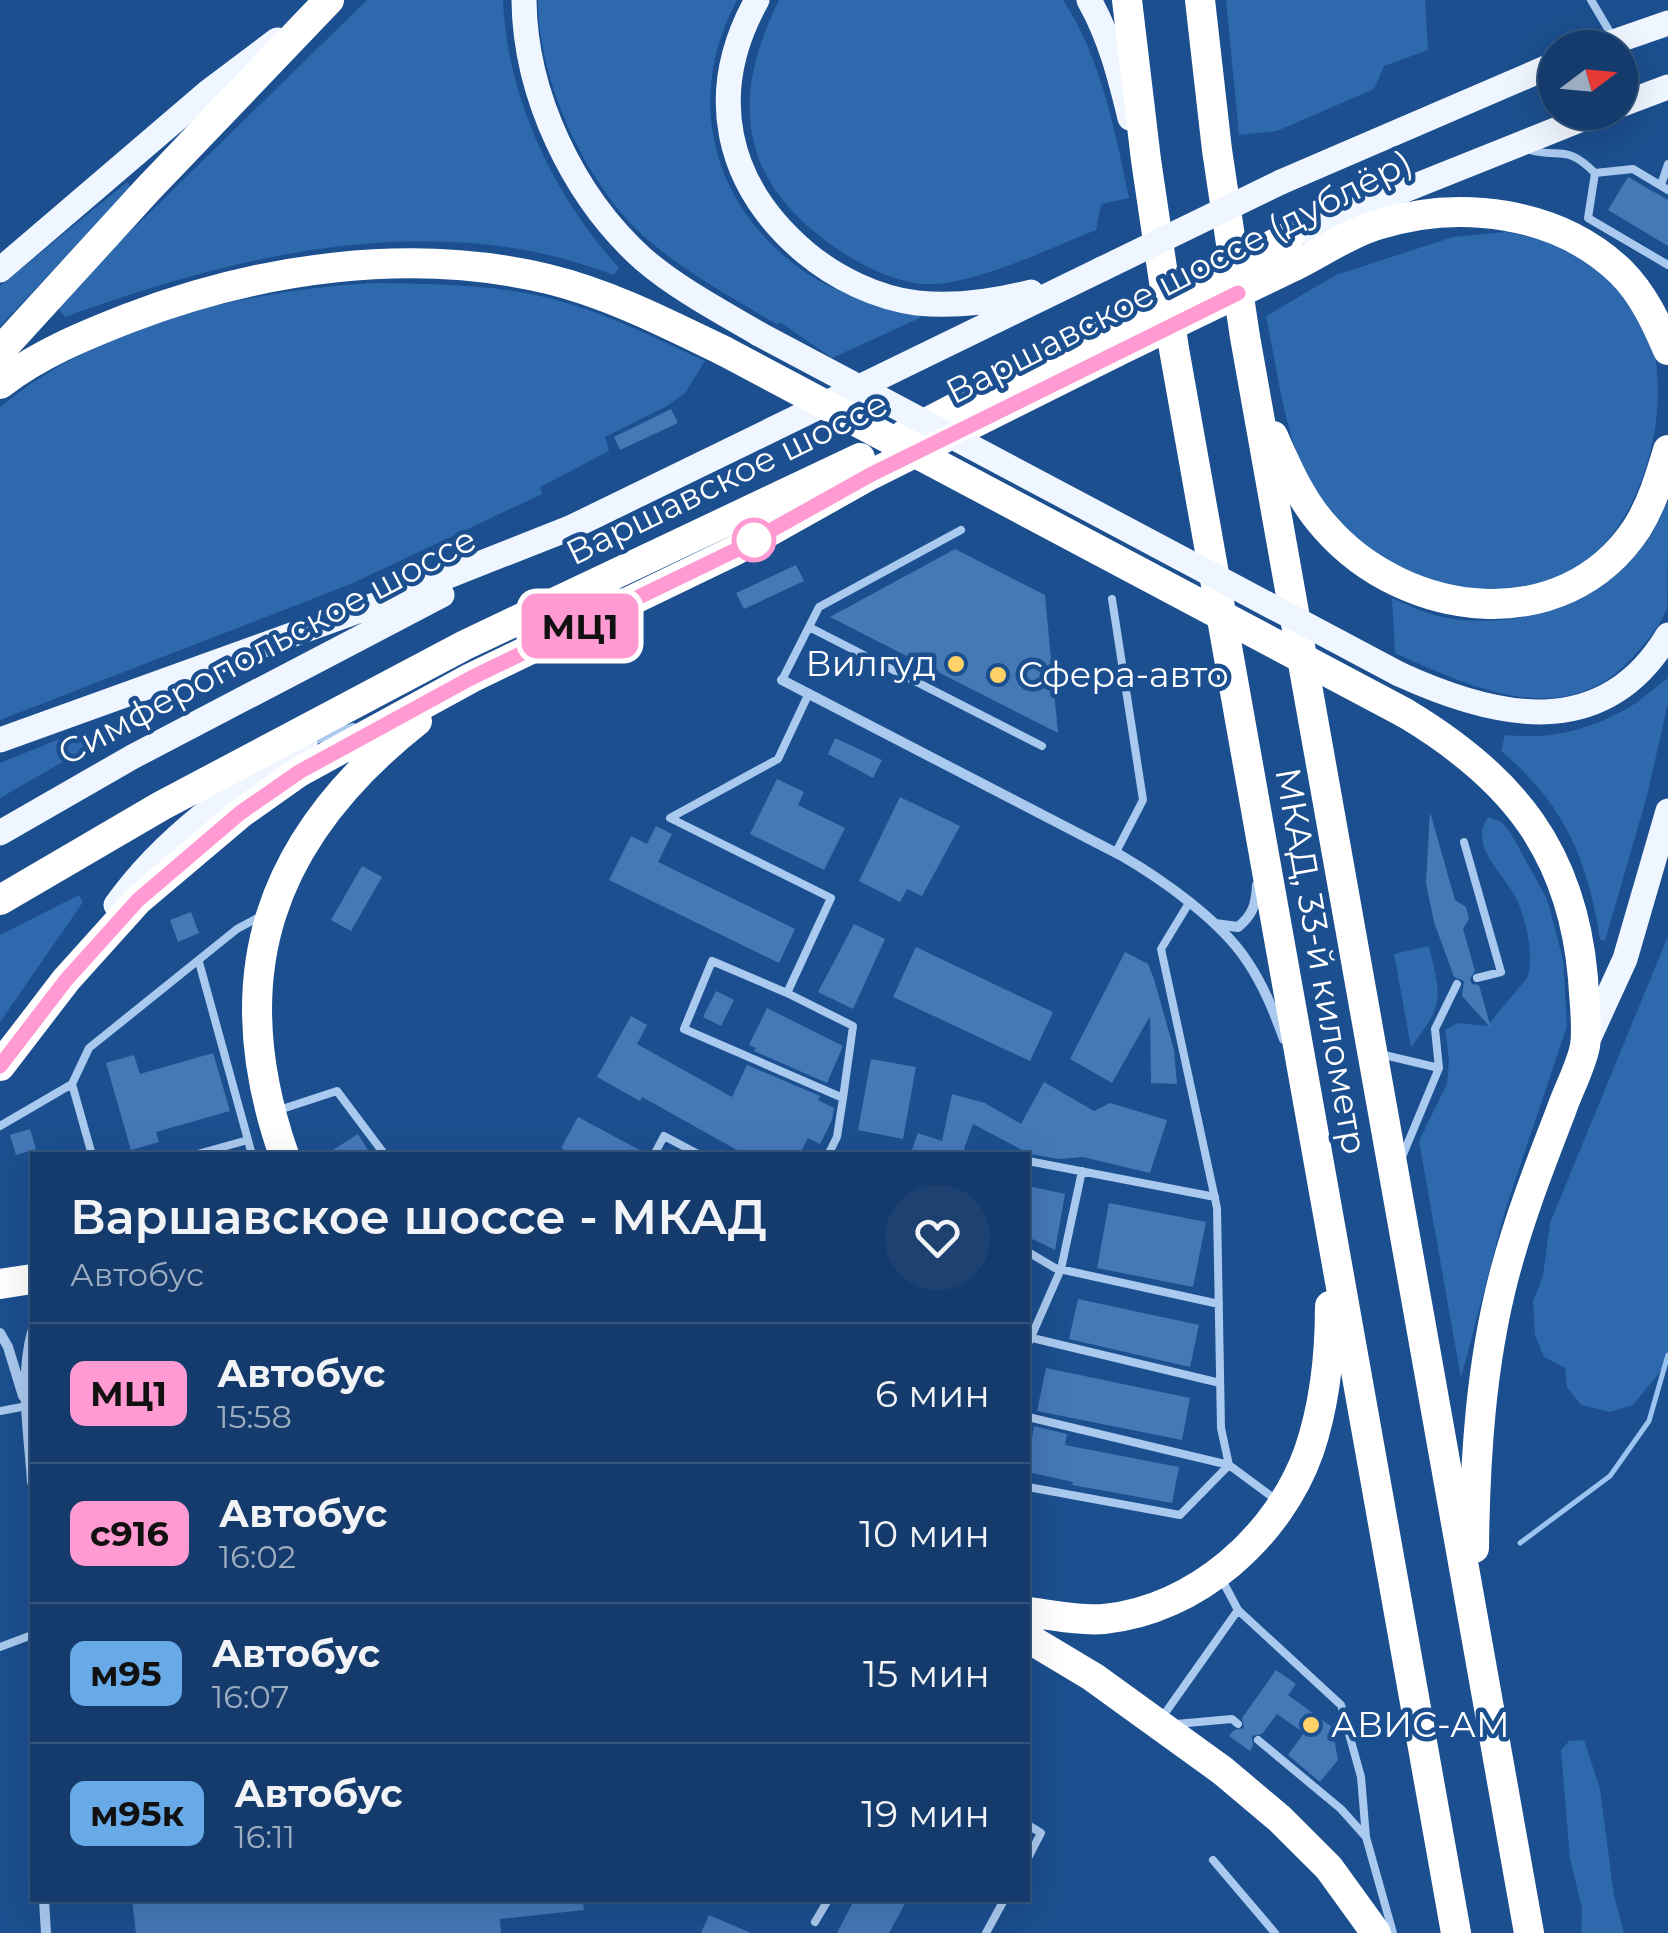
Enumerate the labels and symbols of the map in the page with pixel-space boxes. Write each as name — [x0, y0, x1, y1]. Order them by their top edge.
north arrow — [1538, 30, 1638, 130]
street label: Варшавское шоссе (дублёр) — [939, 140, 1419, 413]
street label: Варшавское шоссе — [559, 381, 895, 574]
street label: Симферопольское шоссе — [50, 517, 483, 774]
unlabelled marker — [733, 519, 775, 561]
line badge: МЦ1 — [522, 594, 638, 658]
place label: Вилгуд — [805, 642, 936, 685]
marker: Вилгуд — [945, 653, 967, 675]
place label: Сфера-авто — [1018, 653, 1229, 696]
marker: Сфера-авто — [987, 664, 1009, 686]
street label: МКАД, 33-й километр — [1266, 764, 1377, 1157]
place label: АВИС-АМ — [1331, 1703, 1510, 1746]
marker: АВИС-АМ — [1300, 1714, 1322, 1736]

